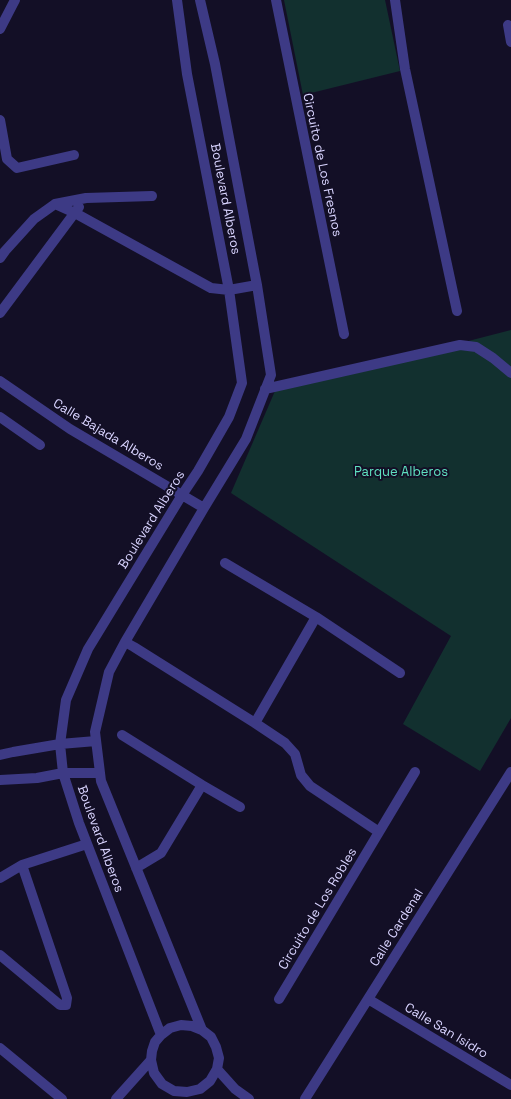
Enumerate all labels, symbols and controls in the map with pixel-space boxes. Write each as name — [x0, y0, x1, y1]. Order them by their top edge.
street label: Circuito de Los Fresnos — [299, 92, 345, 238]
street label: Boulevard Alberos — [207, 142, 243, 256]
street label: Calle Bajada Alberos — [50, 396, 166, 474]
park label: Parque Alberos — [354, 464, 448, 480]
street label: Boulevard Alberos — [115, 468, 189, 572]
street label: Boulevard Alberos — [73, 783, 127, 895]
street label: Circuito de Los Robles — [275, 845, 361, 973]
street label: Calle Cardenal — [367, 886, 427, 970]
street label: Calle San Isidro — [402, 1000, 490, 1062]

